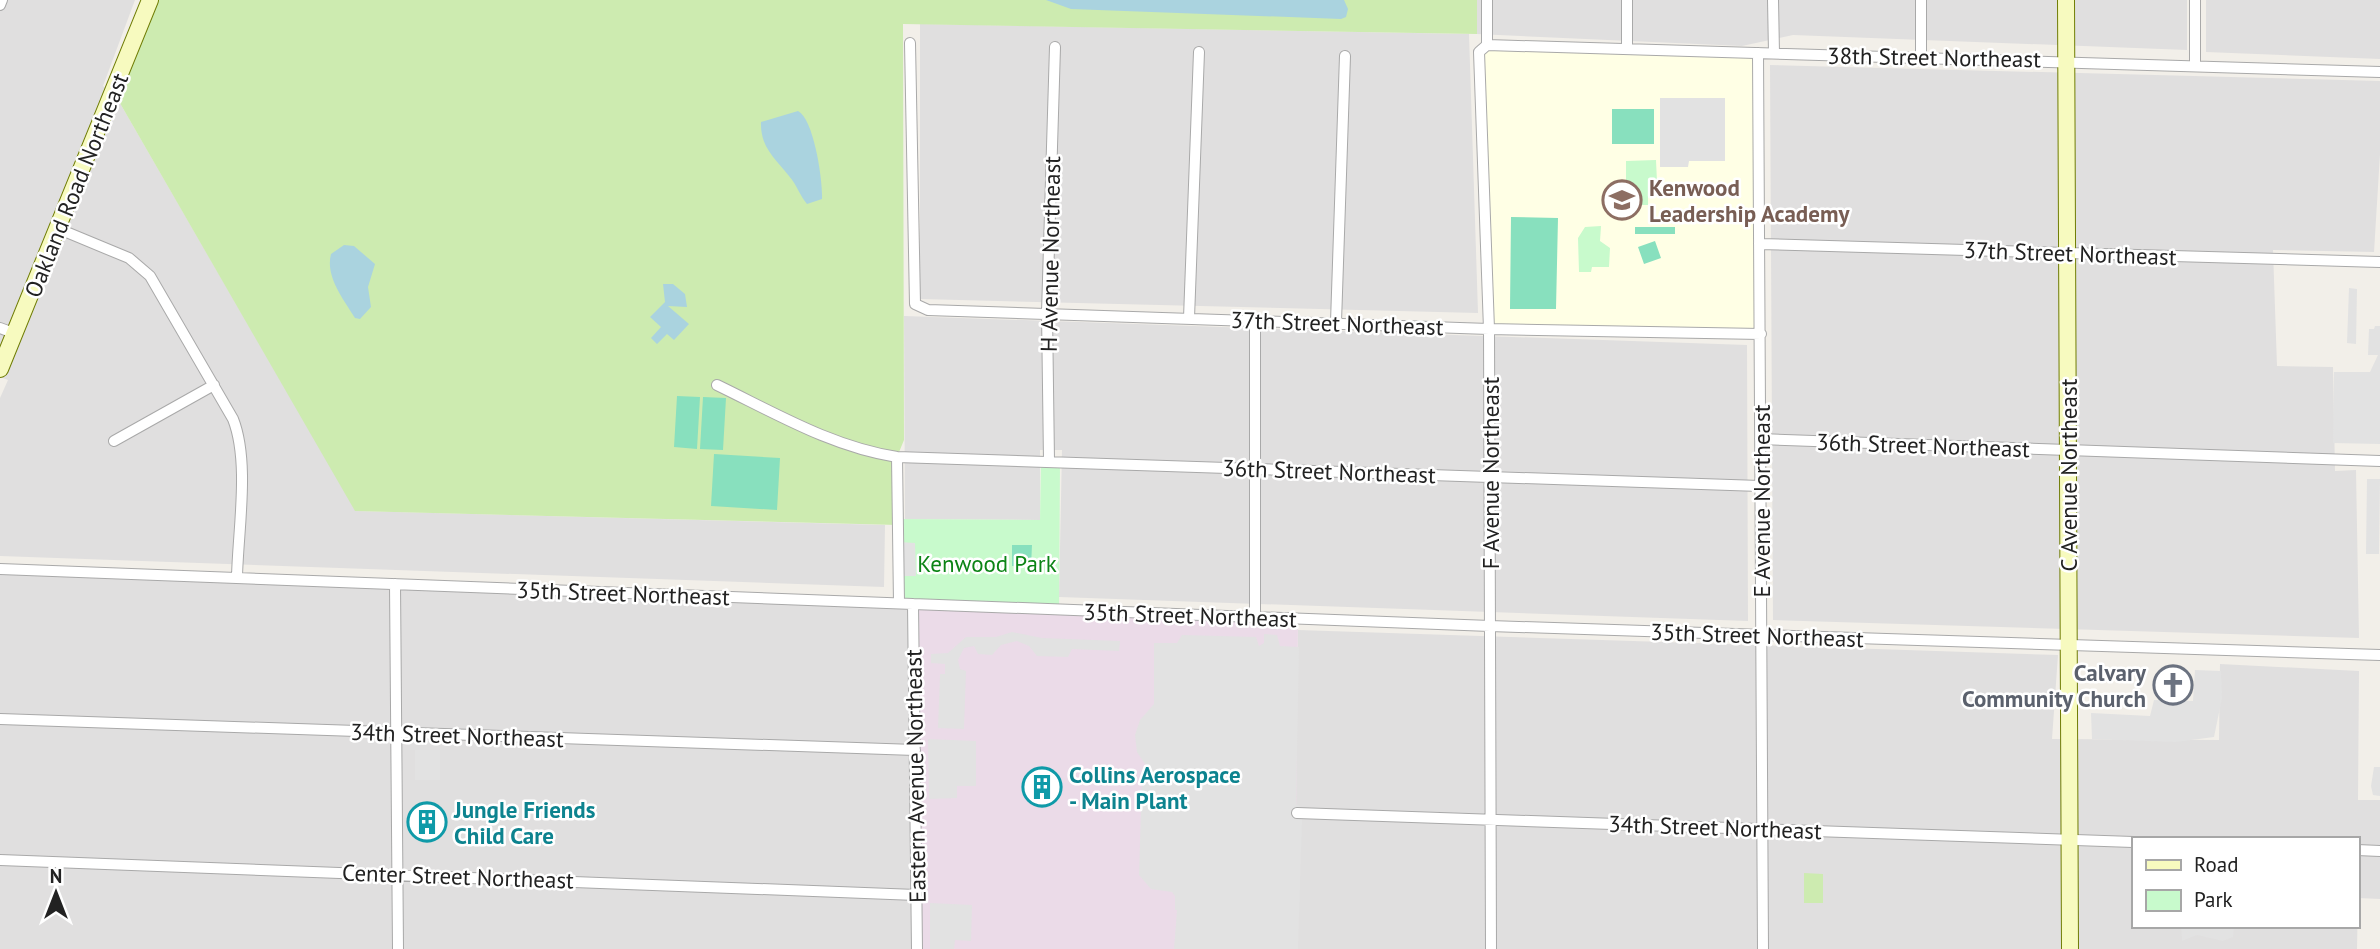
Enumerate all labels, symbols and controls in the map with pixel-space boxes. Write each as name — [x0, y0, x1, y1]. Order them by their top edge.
street label: 38th Street Northeast — [1827, 41, 2041, 73]
street label: Oakland Road Northeast — [18, 68, 134, 301]
street label: H Avenue Northeast — [1034, 156, 1066, 352]
place label: Kenwood Leadership Academy — [1649, 173, 1850, 228]
school or university icon: Kenwood Leadership Academy — [1601, 179, 1643, 221]
street label: 37th Street Northeast — [1963, 235, 2177, 271]
street label: 37th Street Northeast — [1230, 305, 1444, 341]
street label: F Avenue Northeast — [1476, 377, 1505, 569]
street label: C Avenue Northeast — [2054, 378, 2083, 571]
street label: E Avenue Northeast — [1747, 404, 1776, 597]
street label: 36th Street Northeast — [1816, 427, 2031, 463]
street label: 36th Street Northeast — [1222, 453, 1437, 489]
park label: Kenwood Park — [917, 549, 1057, 578]
street label: 35th Street Northeast — [516, 575, 731, 611]
street label: 35th Street Northeast — [1083, 597, 1298, 633]
street label: 35th Street Northeast — [1650, 617, 1865, 653]
street label: Eastern Avenue Northeast — [898, 649, 932, 903]
place label: Calvary Community Church — [1962, 658, 2147, 713]
church icon: Calvary Community Church — [2152, 664, 2194, 706]
street label: 34th Street Northeast — [350, 717, 565, 753]
place label: Collins Aerospace - Main Plant — [1069, 760, 1241, 815]
building icon: Collins Aerospace - Main Plant — [1021, 766, 1063, 808]
place label: Jungle Friends Child Care — [453, 795, 596, 850]
building icon: Jungle Friends Child Care — [406, 801, 448, 843]
street label: 34th Street Northeast — [1608, 809, 1823, 845]
legend — [2132, 837, 2359, 928]
text: Road — [2194, 851, 2238, 878]
street label: Center Street Northeast — [342, 857, 575, 895]
north arrow — [21, 858, 91, 928]
text: N — [50, 864, 62, 888]
text: Park — [2194, 886, 2233, 913]

